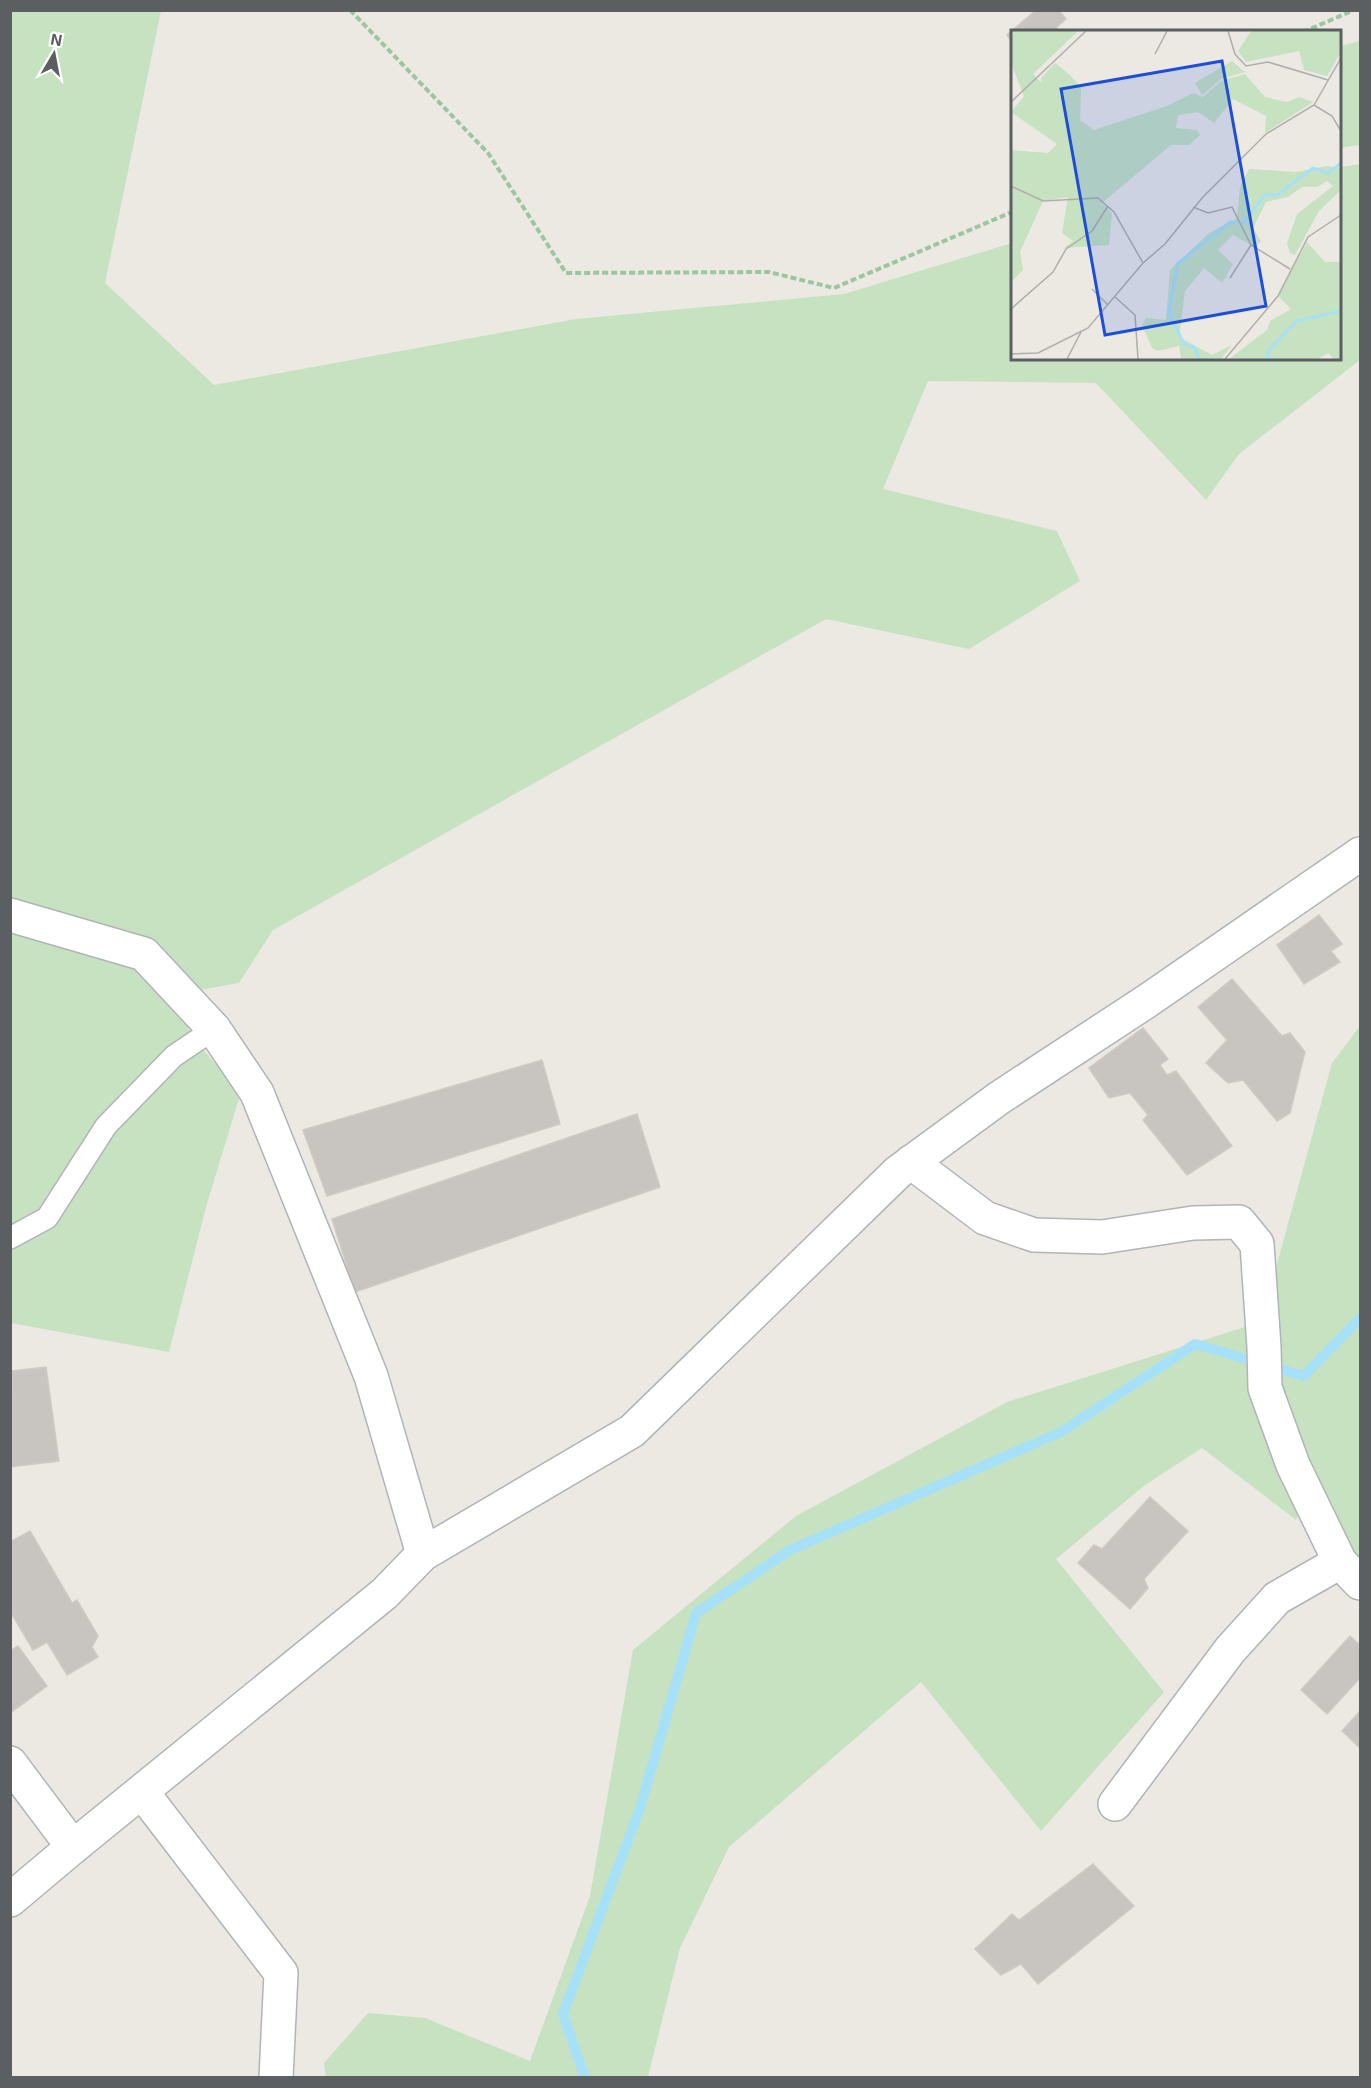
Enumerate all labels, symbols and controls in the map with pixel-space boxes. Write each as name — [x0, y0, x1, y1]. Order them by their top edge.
north arrow — [24, 24, 84, 84]
text: N — [49, 28, 64, 49]
inset map — [1011, 30, 1341, 360]

